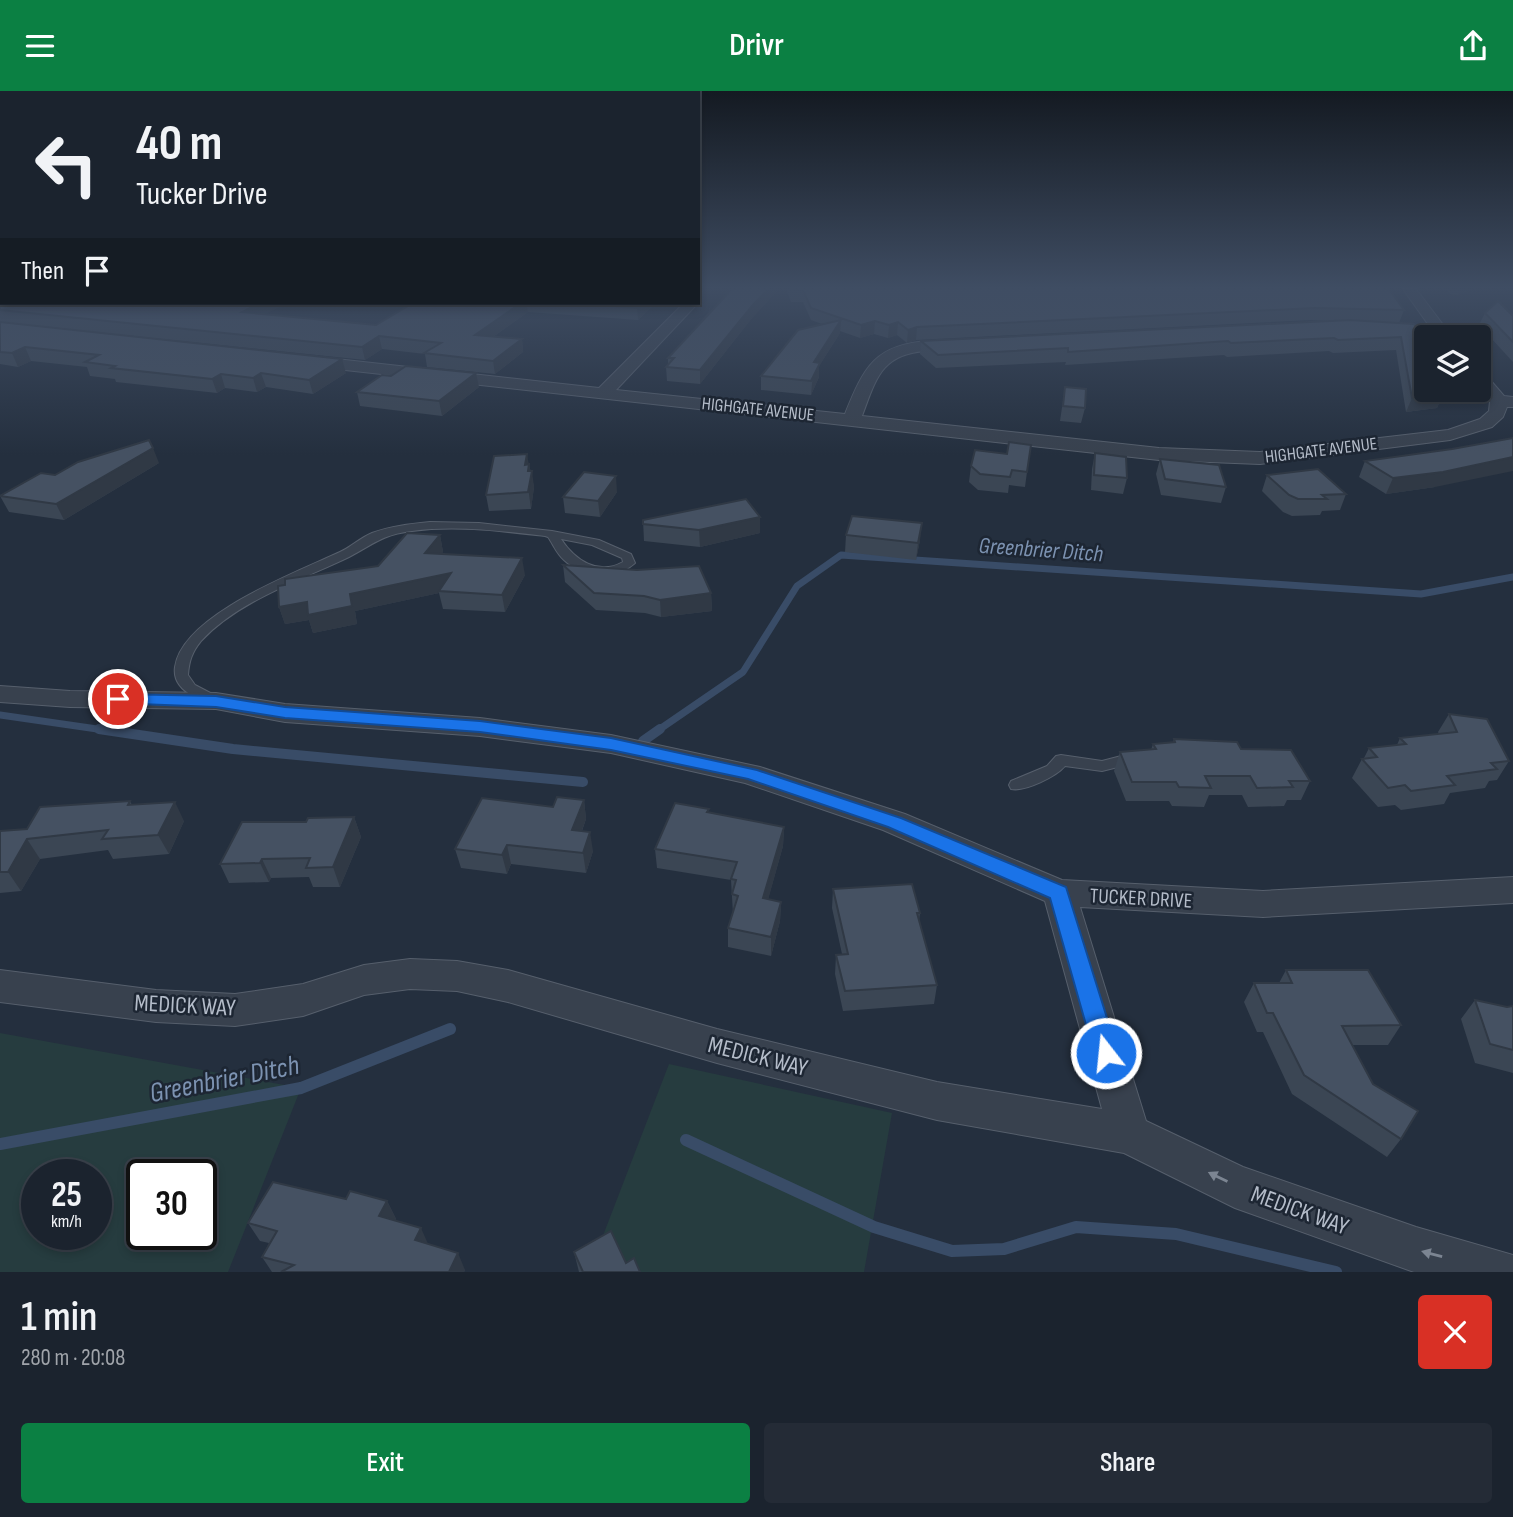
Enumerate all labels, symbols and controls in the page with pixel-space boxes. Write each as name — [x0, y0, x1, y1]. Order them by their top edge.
text: Drivr — [729, 26, 784, 65]
icon: menu — [21, 27, 59, 65]
icon: share — [1454, 27, 1492, 65]
text: 40 m — [136, 115, 222, 174]
icon: left — [21, 119, 112, 210]
text: Tucker Drive — [136, 175, 268, 214]
icon: arrive — [78, 252, 116, 290]
text: Then — [21, 256, 64, 287]
map controls — [1414, 325, 1491, 402]
button: layers — [1414, 325, 1491, 402]
street label: HIGHGATE AVENUE — [701, 393, 815, 426]
street label: HIGHGATE AVENUE — [1264, 433, 1378, 468]
water label: Greenbrier Ditch — [978, 532, 1104, 568]
pin — [88, 669, 148, 729]
icon: arrive — [99, 680, 137, 718]
street label: TUCKER DRIVE — [1089, 883, 1193, 914]
street label: MEDICK WAY — [134, 988, 236, 1023]
position arrow — [1069, 1016, 1143, 1090]
street label: MEDICK WAY — [705, 1030, 811, 1083]
water label: Greenbrier Ditch — [147, 1049, 302, 1110]
speed limit sign: 30 — [126, 1159, 217, 1250]
one-way arrow — [1208, 1172, 1228, 1183]
text: 25 — [51, 1174, 82, 1217]
street label: MEDICK WAY — [1247, 1179, 1352, 1241]
text: km/h — [51, 1211, 82, 1232]
one-way arrow — [1421, 1249, 1442, 1259]
text: 1 min — [21, 1292, 97, 1343]
button: close — [1418, 1295, 1492, 1369]
text: 280 m · 20:08 — [21, 1344, 125, 1372]
button: Exit — [21, 1423, 750, 1503]
button: Share — [764, 1423, 1492, 1503]

